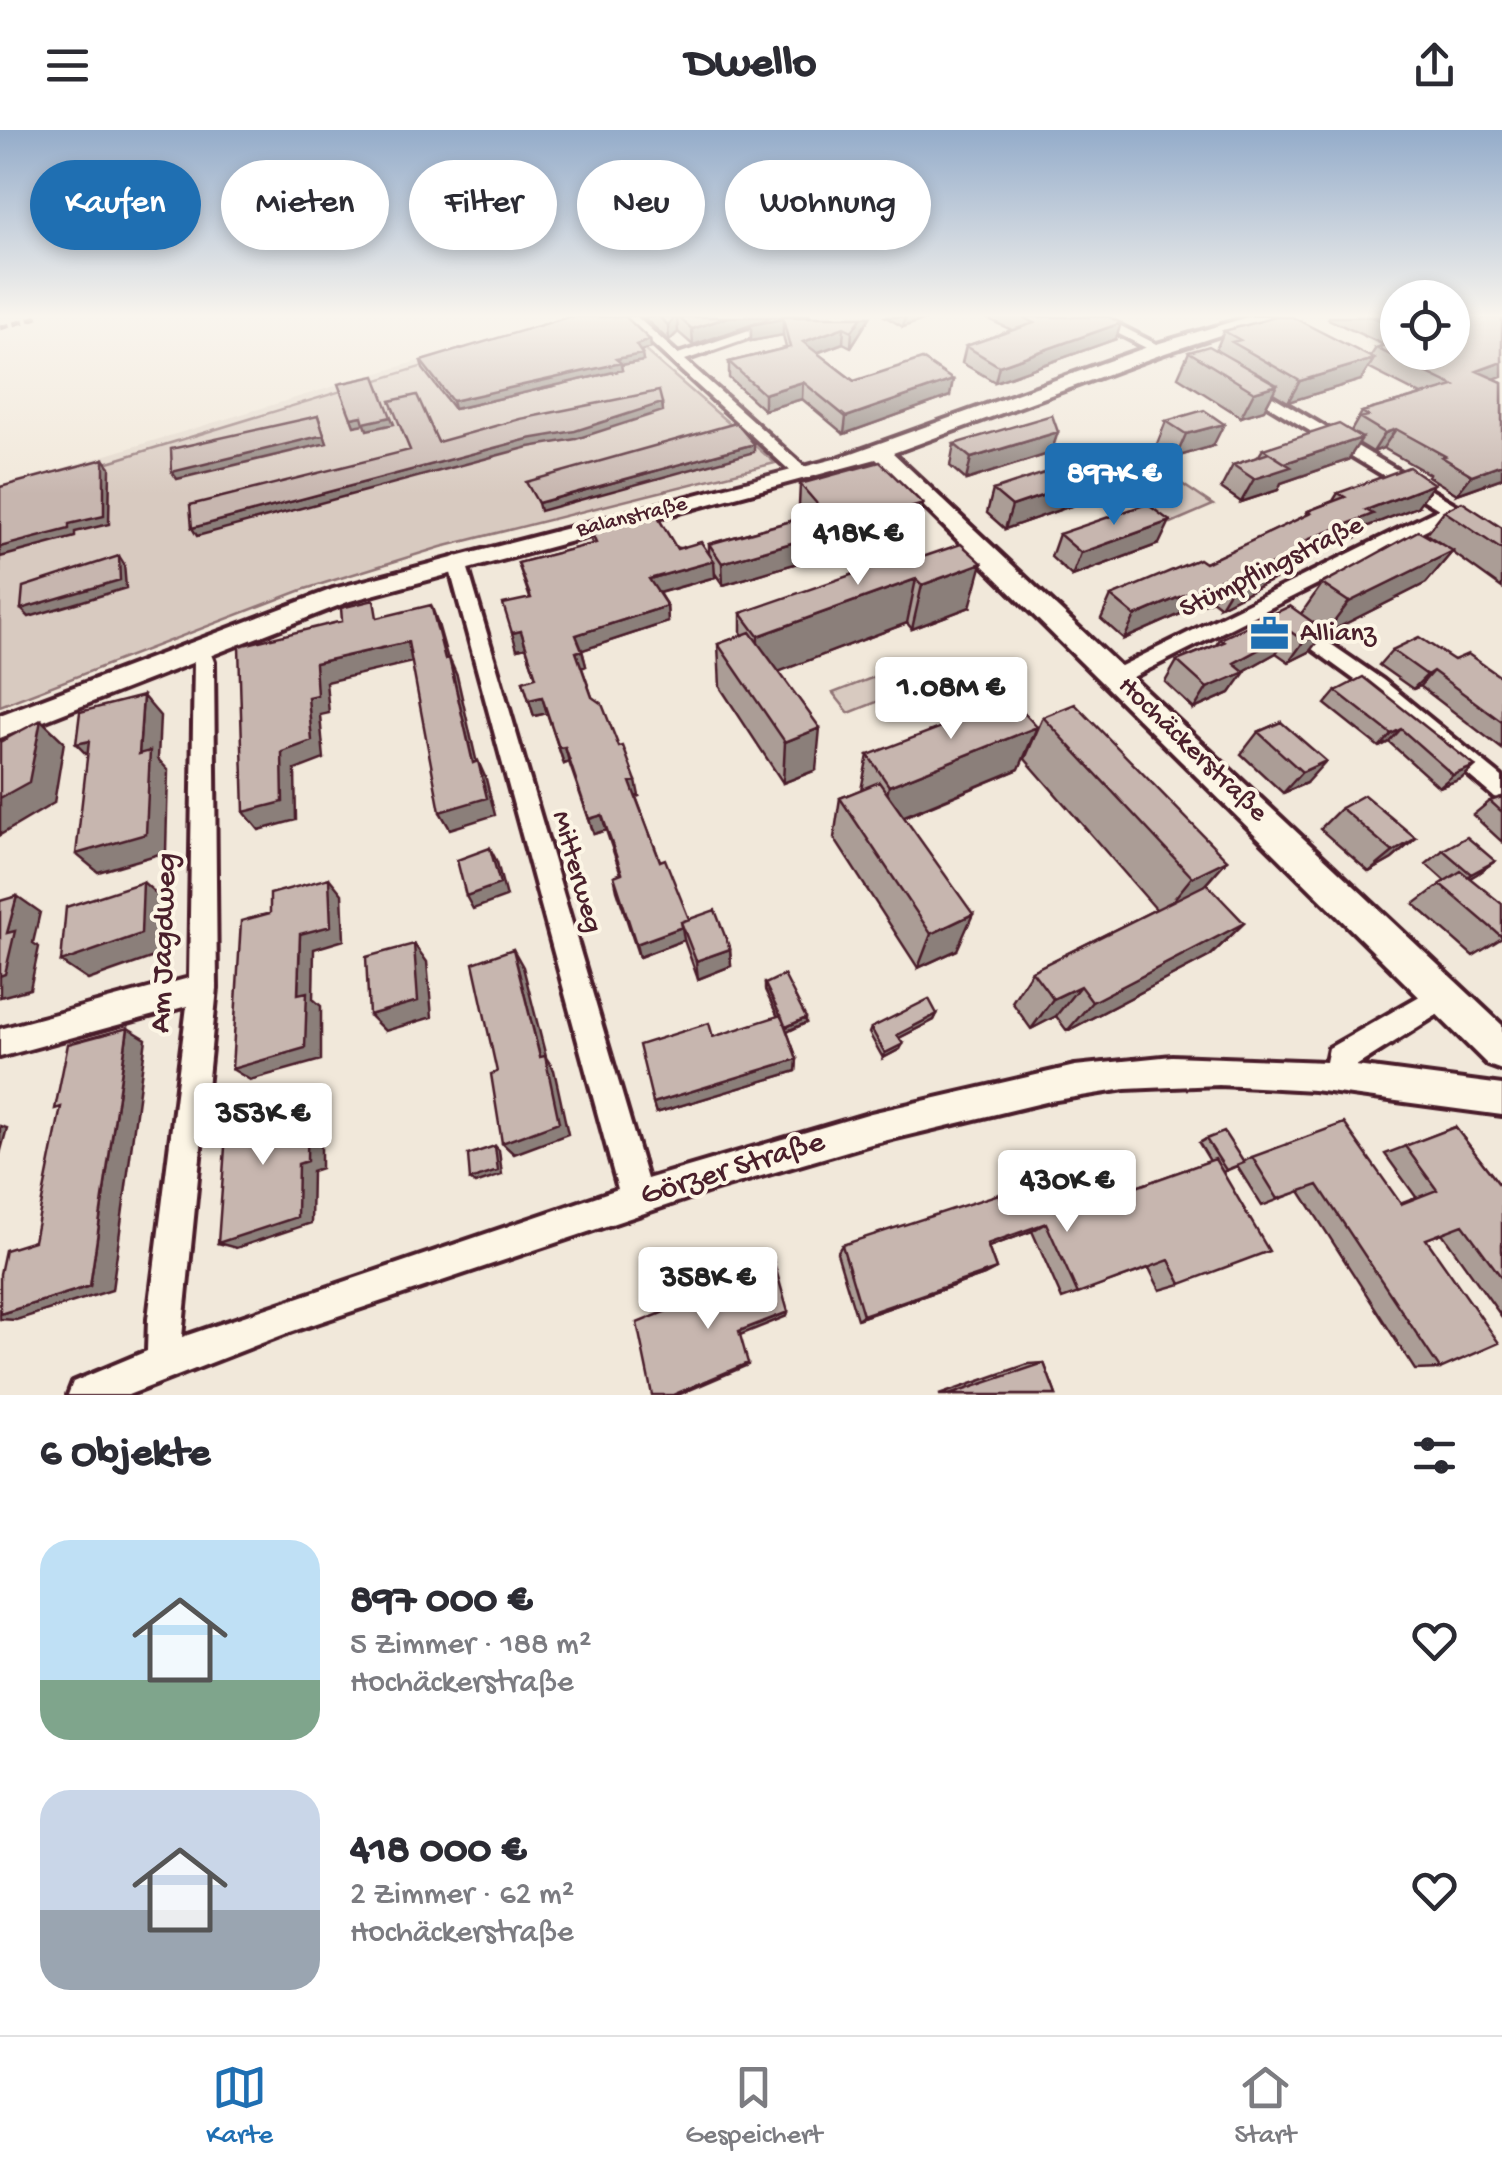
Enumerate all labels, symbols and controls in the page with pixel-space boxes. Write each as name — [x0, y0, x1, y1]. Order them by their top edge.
icon: menu — [40, 38, 95, 93]
icon: share — [1407, 38, 1462, 93]
text: Dwello — [686, 39, 816, 92]
chip: Kaufen — [30, 160, 201, 250]
chip: Mieten — [221, 160, 389, 250]
chip: Filter — [409, 160, 557, 250]
chip: Neu — [577, 160, 705, 250]
chip: Wohnung — [725, 160, 931, 250]
map controls — [1380, 280, 1470, 370]
button: locate — [1380, 280, 1470, 370]
pin: 897K € — [1033, 443, 1195, 528]
text: 897K € — [1067, 456, 1161, 494]
street label: Balanstraße — [573, 492, 690, 544]
pin: 418K € — [777, 503, 939, 588]
street label: Stümpflingstraße — [1175, 509, 1370, 627]
text: 418K € — [813, 516, 903, 554]
office icon: Allianz — [1249, 613, 1291, 655]
place label: Allianz — [1300, 618, 1378, 651]
pin: 1.08M € — [859, 657, 1043, 742]
text: 1.08M € — [897, 670, 1005, 708]
street label: Hochäckerstraße — [1110, 670, 1274, 830]
street label: Mitterweg — [543, 807, 609, 937]
street label: Am Jagdweg — [143, 852, 187, 1034]
pin: 353K € — [182, 1083, 344, 1168]
text: 353K € — [216, 1096, 310, 1134]
street label: Görzer Straße — [636, 1124, 830, 1216]
pin: 430K € — [986, 1150, 1148, 1235]
text: 430K € — [1020, 1163, 1114, 1201]
pin: 358K € — [627, 1247, 789, 1332]
text: 358K € — [660, 1260, 756, 1298]
icon: filters — [1407, 1428, 1462, 1483]
text: 6 Objekte — [40, 1431, 210, 1480]
text: 897 000 € — [350, 1578, 532, 1627]
icon: home — [120, 1580, 240, 1700]
icon: heart — [1407, 1613, 1462, 1668]
text: 5 Zimmer · 188 m² — [350, 1627, 591, 1665]
text: Hochäckerstraße — [350, 1665, 574, 1703]
text: 418 000 € — [350, 1828, 526, 1877]
icon: home — [120, 1830, 240, 1950]
icon: heart — [1407, 1863, 1462, 1918]
text: 2 Zimmer · 62 m² — [350, 1877, 574, 1915]
text: Hochäckerstraße — [350, 1915, 574, 1953]
tab: Karte — [206, 2060, 273, 2153]
tab: Gespeichert — [685, 2060, 822, 2153]
tab: Start — [1235, 2060, 1296, 2153]

